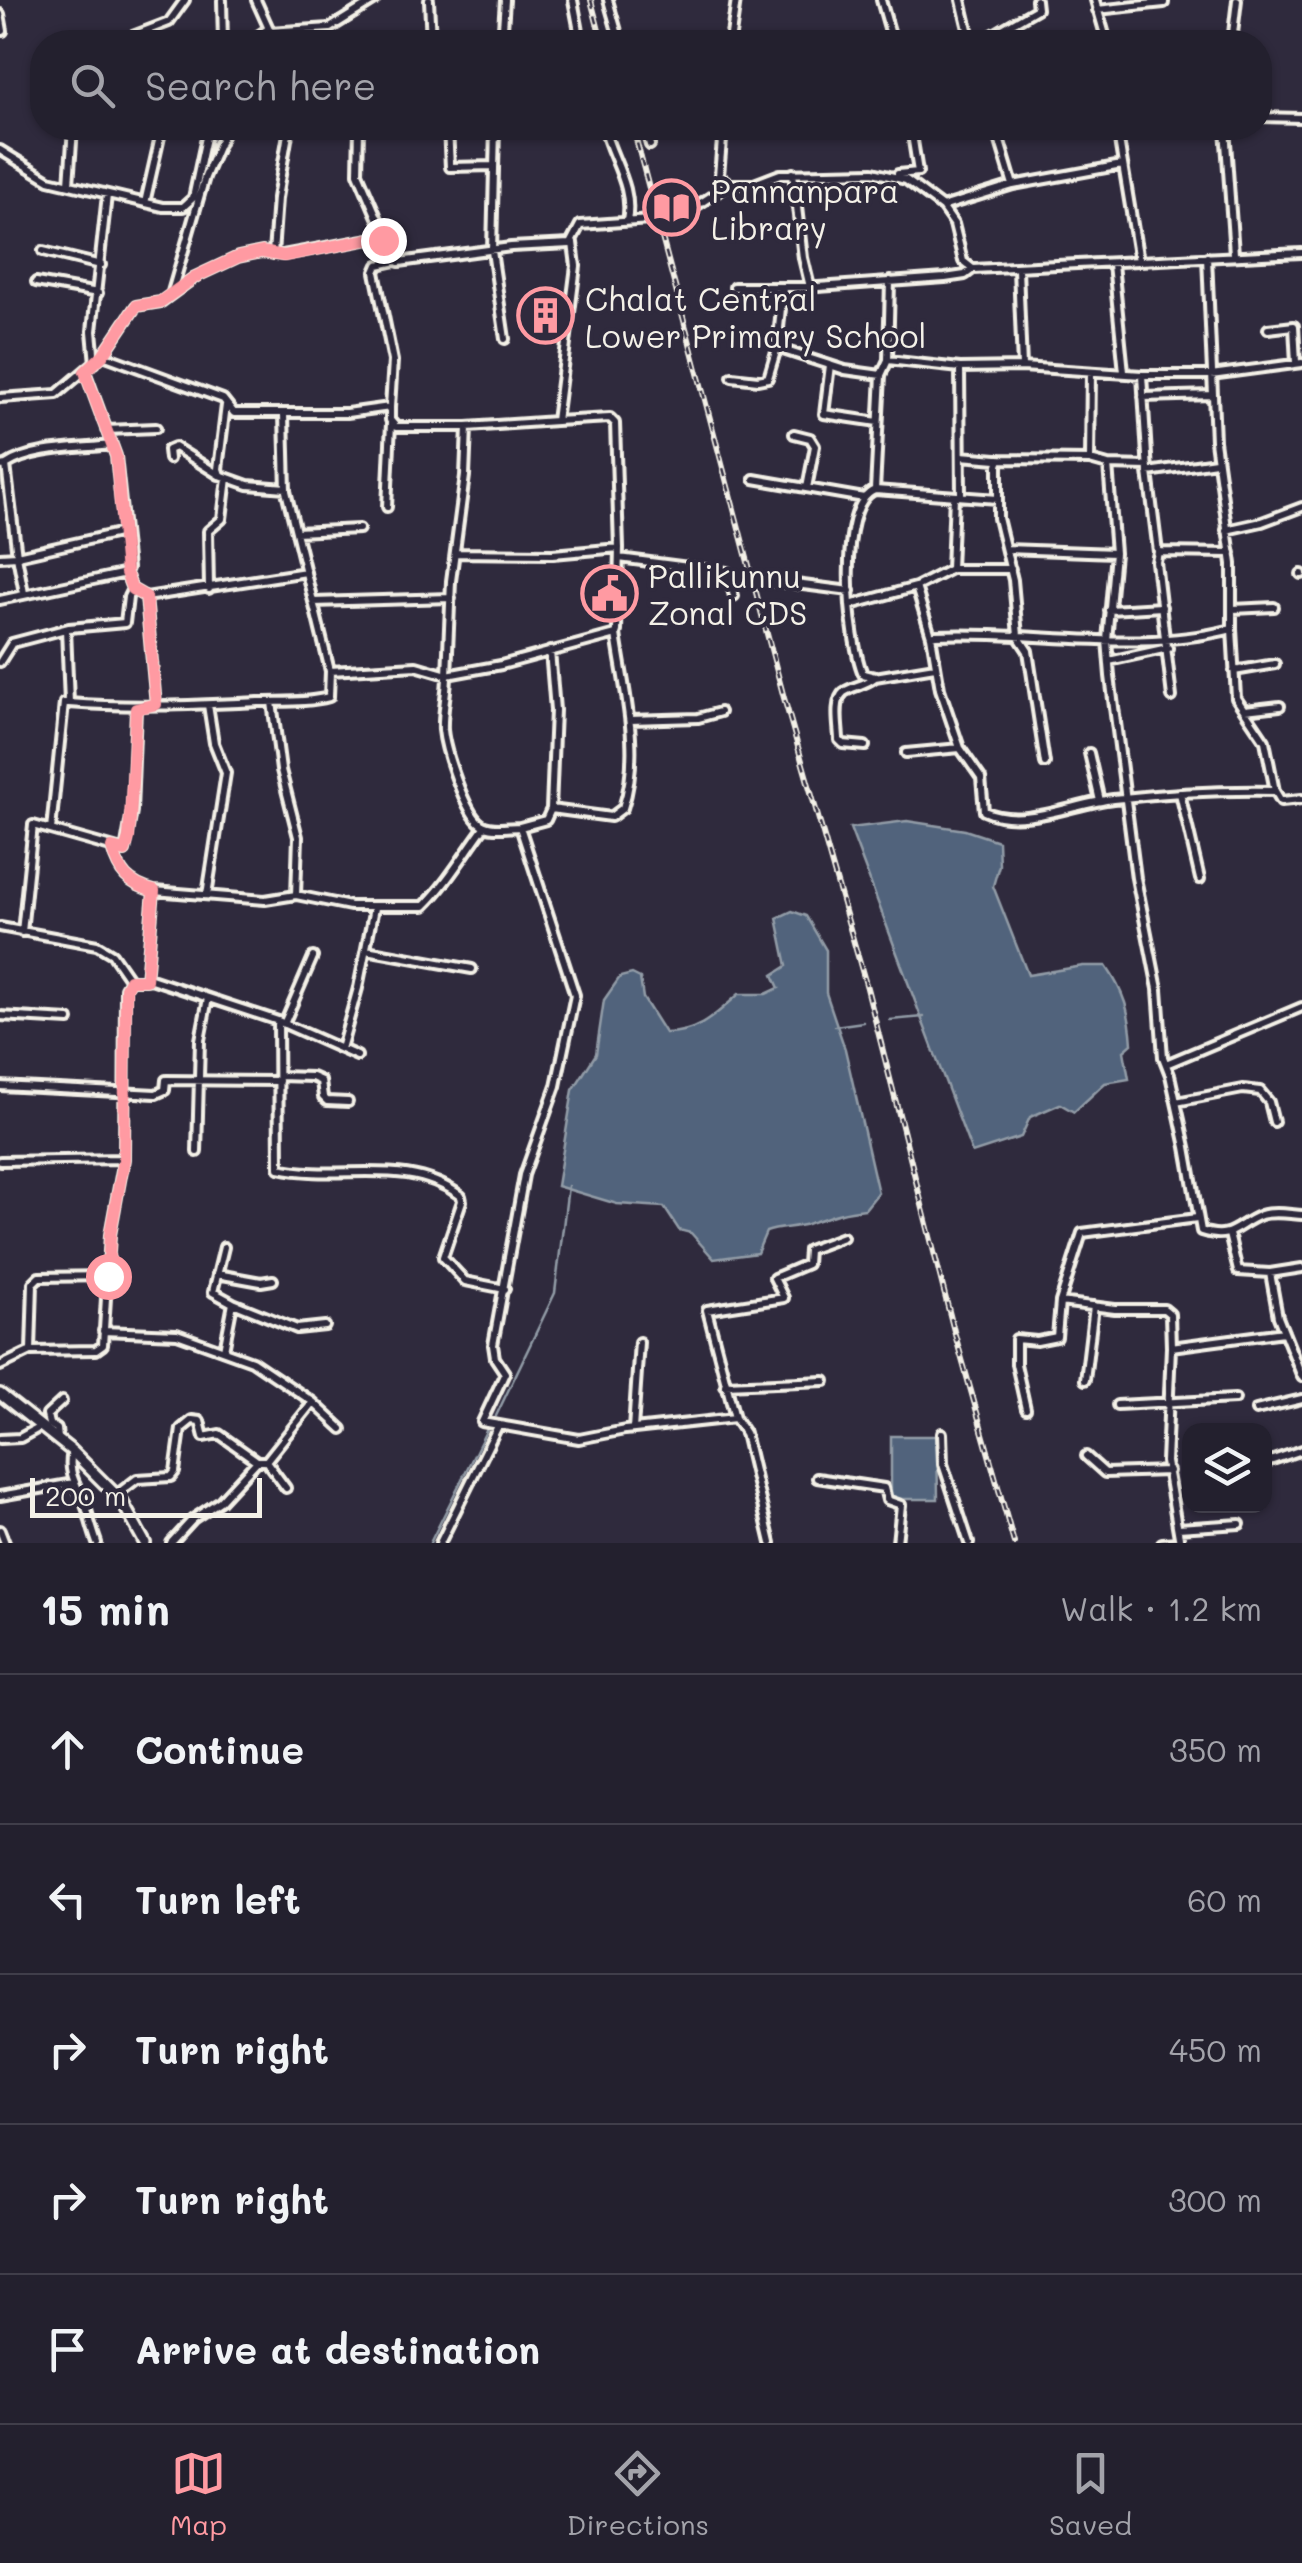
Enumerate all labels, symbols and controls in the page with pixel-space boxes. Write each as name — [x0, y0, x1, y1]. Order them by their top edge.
search box — [30, 30, 1272, 140]
icon: search — [65, 58, 120, 113]
text: Search here — [145, 60, 376, 110]
place label: Pannanpara Library — [711, 169, 899, 249]
library icon: Pannanpara Library — [642, 178, 702, 238]
route end — [361, 218, 407, 264]
place label: Chalat Central Lower Primary School — [585, 277, 926, 357]
building icon: Chalat Central Lower Primary School — [516, 286, 576, 346]
place label: Pallikunnu Zonal CDS — [648, 554, 807, 633]
public building icon: Pallikunnu Zonal CDS — [579, 563, 639, 623]
route start — [86, 1254, 132, 1300]
map controls — [1182, 1423, 1272, 1513]
button: layers — [1182, 1423, 1272, 1513]
scale bar — [30, 1473, 262, 1518]
text: 200 m — [45, 1477, 126, 1513]
text: 15 min — [40, 1581, 170, 1636]
text: Walk · 1.2 km — [1060, 1587, 1262, 1629]
icon: ahead — [40, 1722, 95, 1777]
text: Continue — [135, 1724, 304, 1774]
text: 350 m — [1169, 1728, 1262, 1770]
icon: left — [40, 1872, 95, 1927]
text: Turn left — [135, 1874, 301, 1924]
text: 60 m — [1187, 1878, 1262, 1920]
icon: right — [40, 2022, 95, 2077]
text: Turn right — [135, 2024, 329, 2074]
text: 450 m — [1169, 2028, 1262, 2070]
icon: right — [40, 2172, 95, 2227]
text: Turn right — [135, 2174, 329, 2224]
text: 300 m — [1168, 2178, 1262, 2220]
icon: arrive — [40, 2322, 95, 2377]
text: Arrive at destination — [135, 2324, 540, 2374]
tab: Map — [170, 2446, 227, 2542]
tab: Directions — [567, 2446, 709, 2542]
tab: Saved — [1049, 2446, 1132, 2542]

